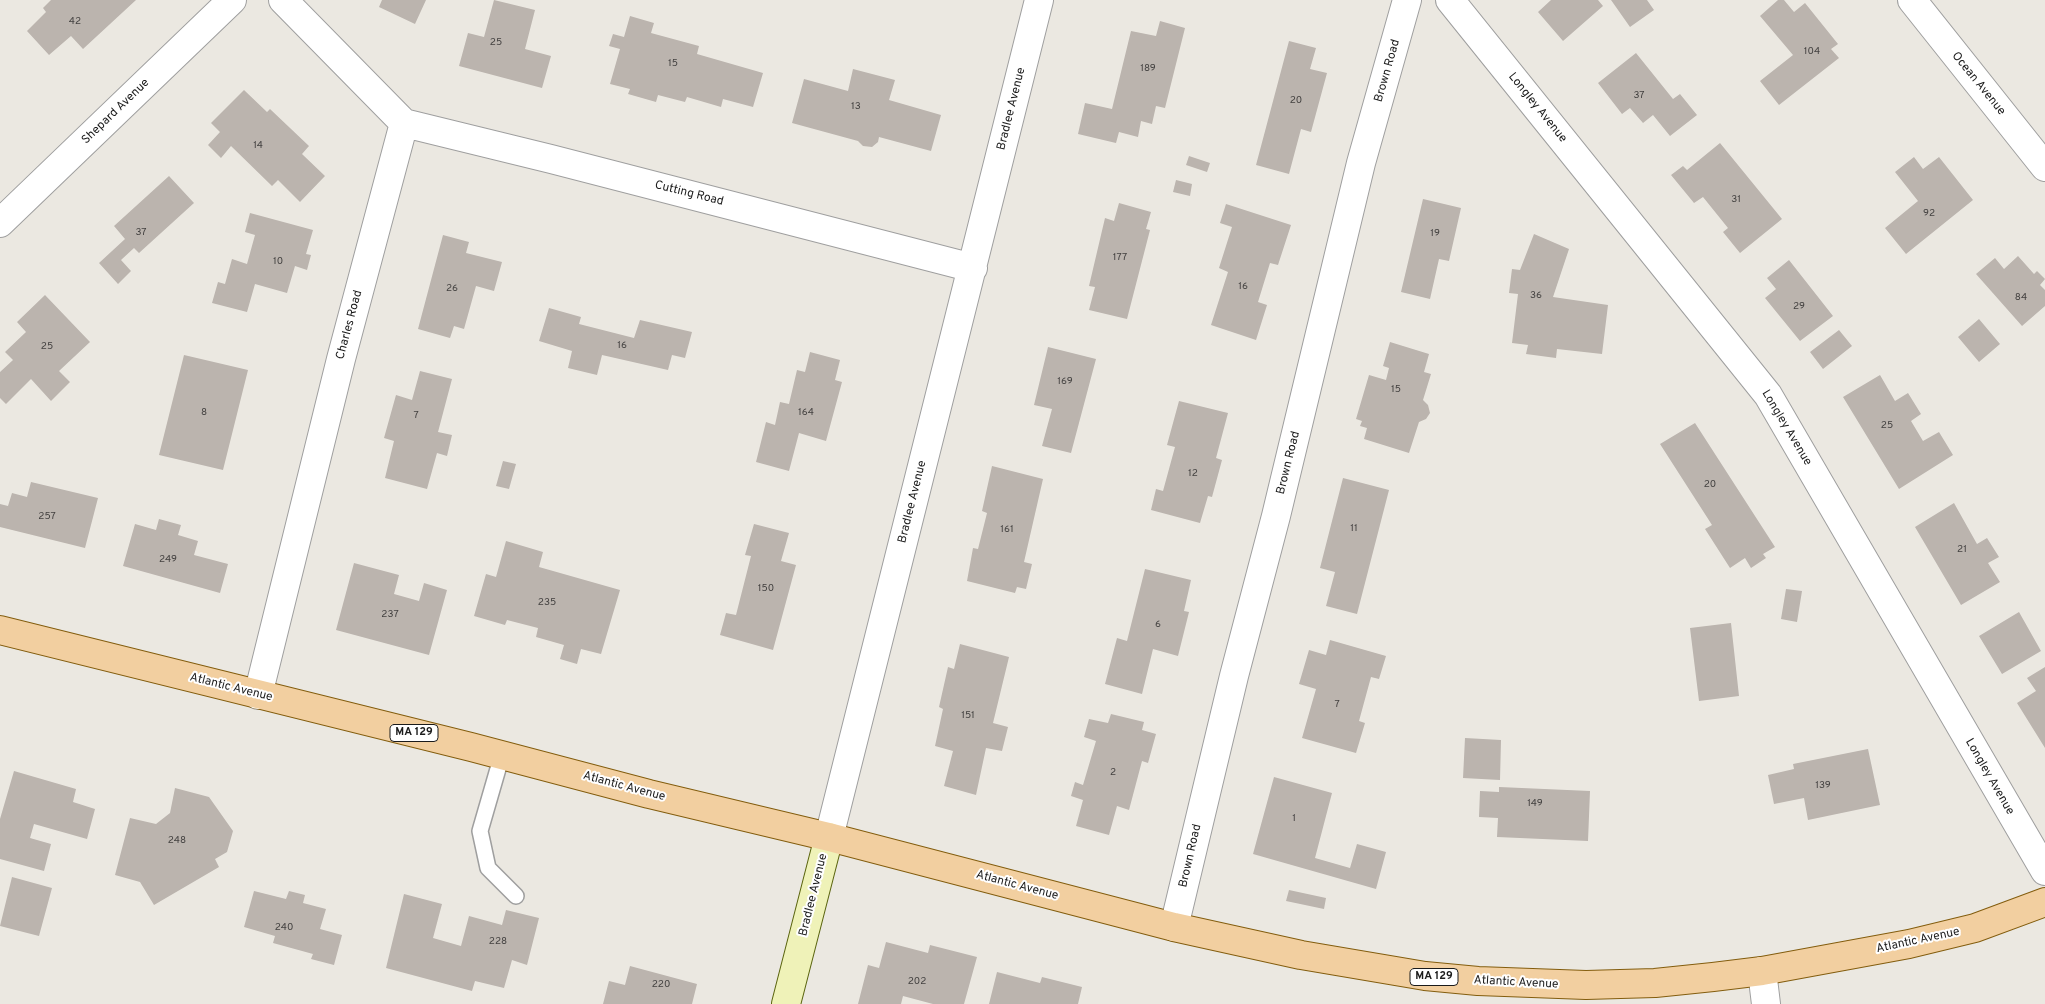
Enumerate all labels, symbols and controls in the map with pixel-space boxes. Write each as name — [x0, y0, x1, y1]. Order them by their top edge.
house number: 42 — [69, 16, 81, 28]
house number: 25 — [490, 37, 502, 49]
street label: Brown Road — [1372, 38, 1404, 104]
house number: 104 — [1804, 46, 1820, 58]
street label: Ocean Avenue — [1948, 49, 2008, 119]
house number: 15 — [668, 58, 678, 70]
house number: 189 — [1140, 63, 1156, 75]
street label: Bradlee Avenue — [995, 66, 1029, 152]
street label: Longley Avenue — [1504, 70, 1570, 146]
street label: Shepard Avenue — [79, 76, 153, 148]
house number: 37 — [1633, 90, 1645, 102]
house number: 20 — [1290, 95, 1302, 107]
house number: 13 — [851, 101, 861, 113]
house number: 14 — [253, 140, 263, 152]
street label: Cutting Road — [653, 178, 725, 210]
house number: 31 — [1731, 194, 1741, 206]
house number: 92 — [1923, 208, 1935, 220]
house number: 37 — [135, 227, 147, 239]
house number: 19 — [1430, 228, 1440, 240]
house number: 177 — [1113, 252, 1127, 264]
house number: 10 — [273, 256, 283, 268]
house number: 16 — [1238, 281, 1248, 293]
house number: 26 — [446, 283, 458, 295]
street label: Charles Road — [334, 289, 366, 361]
house number: 36 — [1530, 290, 1542, 302]
house number: 84 — [2015, 292, 2027, 304]
house number: 29 — [1793, 301, 1805, 313]
house number: 16 — [617, 340, 627, 352]
house number: 25 — [41, 341, 53, 353]
house number: 169 — [1057, 376, 1073, 388]
house number: 15 — [1391, 384, 1401, 396]
street label: Longley Avenue — [1758, 388, 1814, 468]
house number: 8 — [201, 407, 207, 419]
house number: 164 — [798, 407, 814, 419]
house number: 7 — [413, 410, 419, 422]
house number: 25 — [1881, 420, 1893, 432]
street label: Brown Road — [1274, 430, 1304, 496]
street label: Bradlee Avenue — [896, 459, 930, 545]
house number: 12 — [1188, 468, 1198, 480]
house number: 20 — [1704, 479, 1716, 491]
house number: 257 — [38, 511, 56, 523]
house number: 11 — [1350, 523, 1358, 535]
house number: 161 — [1000, 524, 1014, 536]
house number: 21 — [1957, 544, 1967, 556]
house number: 249 — [159, 554, 177, 566]
house number: 150 — [758, 583, 774, 595]
house number: 235 — [538, 597, 556, 609]
house number: 237 — [381, 609, 399, 621]
house number: 6 — [1155, 619, 1161, 631]
street label: Atlantic Avenue — [188, 671, 274, 705]
house number: 7 — [1334, 699, 1340, 711]
house number: 151 — [961, 710, 975, 722]
road number: MA 129 — [390, 724, 438, 741]
street label: Longley Avenue — [1961, 736, 2017, 818]
house number: 2 — [1110, 767, 1116, 779]
street label: Atlantic Avenue — [581, 769, 667, 805]
house number: 139 — [1815, 780, 1831, 792]
house number: 149 — [1527, 798, 1543, 810]
house number: 1 — [1292, 813, 1296, 825]
street label: Brown Road — [1177, 823, 1205, 889]
house number: 248 — [168, 835, 186, 847]
street label: Bradlee Avenue — [797, 852, 831, 938]
street label: Atlantic Avenue — [974, 868, 1060, 904]
house number: 240 — [275, 922, 293, 934]
street label: Atlantic Avenue — [1875, 925, 1961, 957]
house number: 228 — [489, 936, 507, 948]
road number: MA 129 — [1410, 969, 1458, 986]
street label: Atlantic Avenue — [1473, 974, 1559, 992]
house number: 202 — [908, 976, 926, 988]
house number: 220 — [652, 979, 670, 991]

